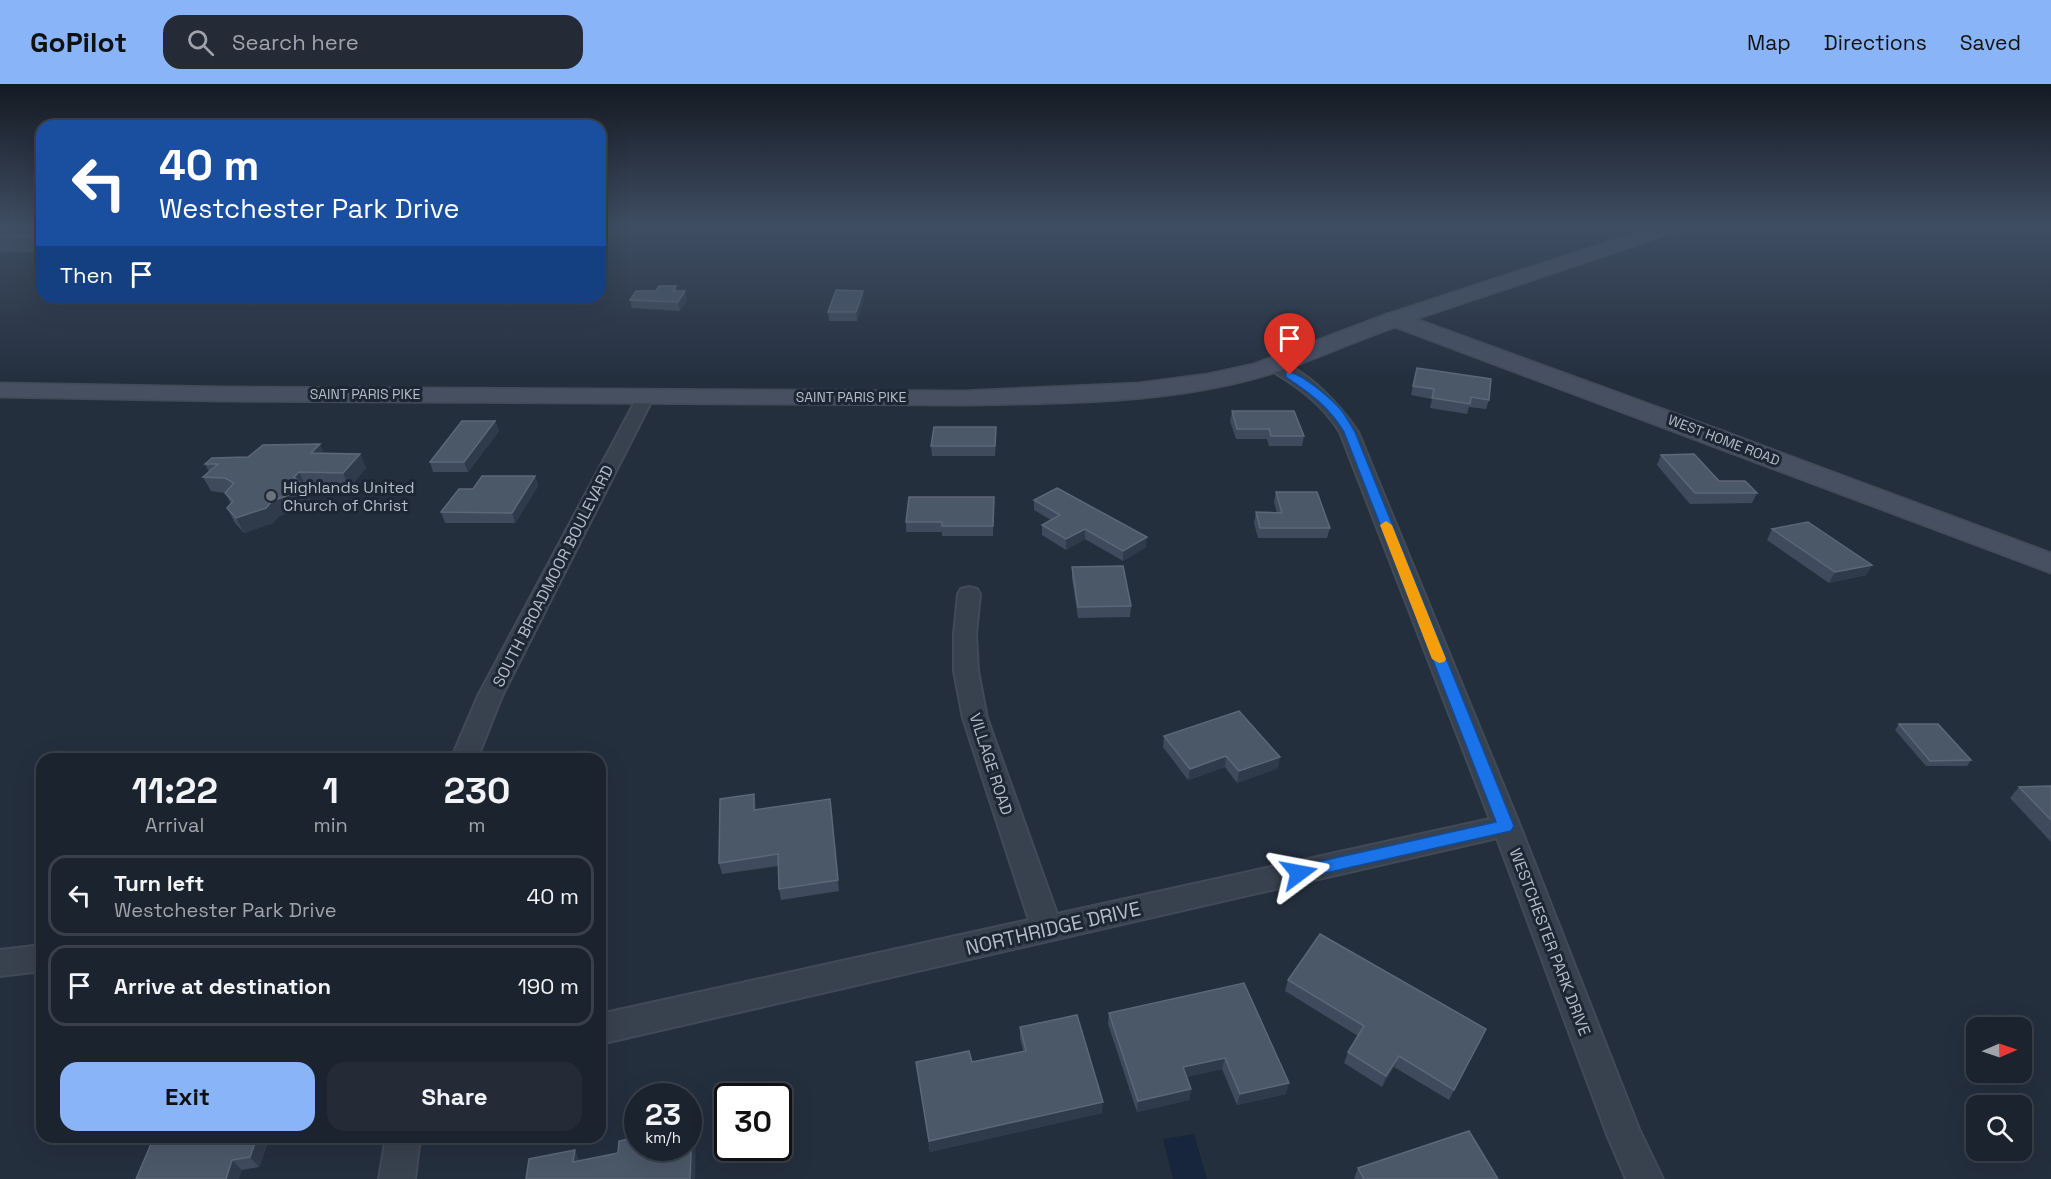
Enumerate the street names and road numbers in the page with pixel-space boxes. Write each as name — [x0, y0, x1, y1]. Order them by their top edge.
street label: SAINT PARIS PIKE — [310, 385, 420, 403]
street label: SAINT PARIS PIKE — [796, 388, 906, 406]
street label: WEST HOME ROAD — [1666, 410, 1782, 470]
street label: SOUTH BROADMOOR BOULEVARD — [488, 462, 618, 690]
street label: VILLAGE ROAD — [965, 710, 1017, 818]
street label: WESTCHESTER PARK DRIVE — [1504, 845, 1596, 1039]
street label: NORTHRIDGE DRIVE — [963, 895, 1143, 961]

